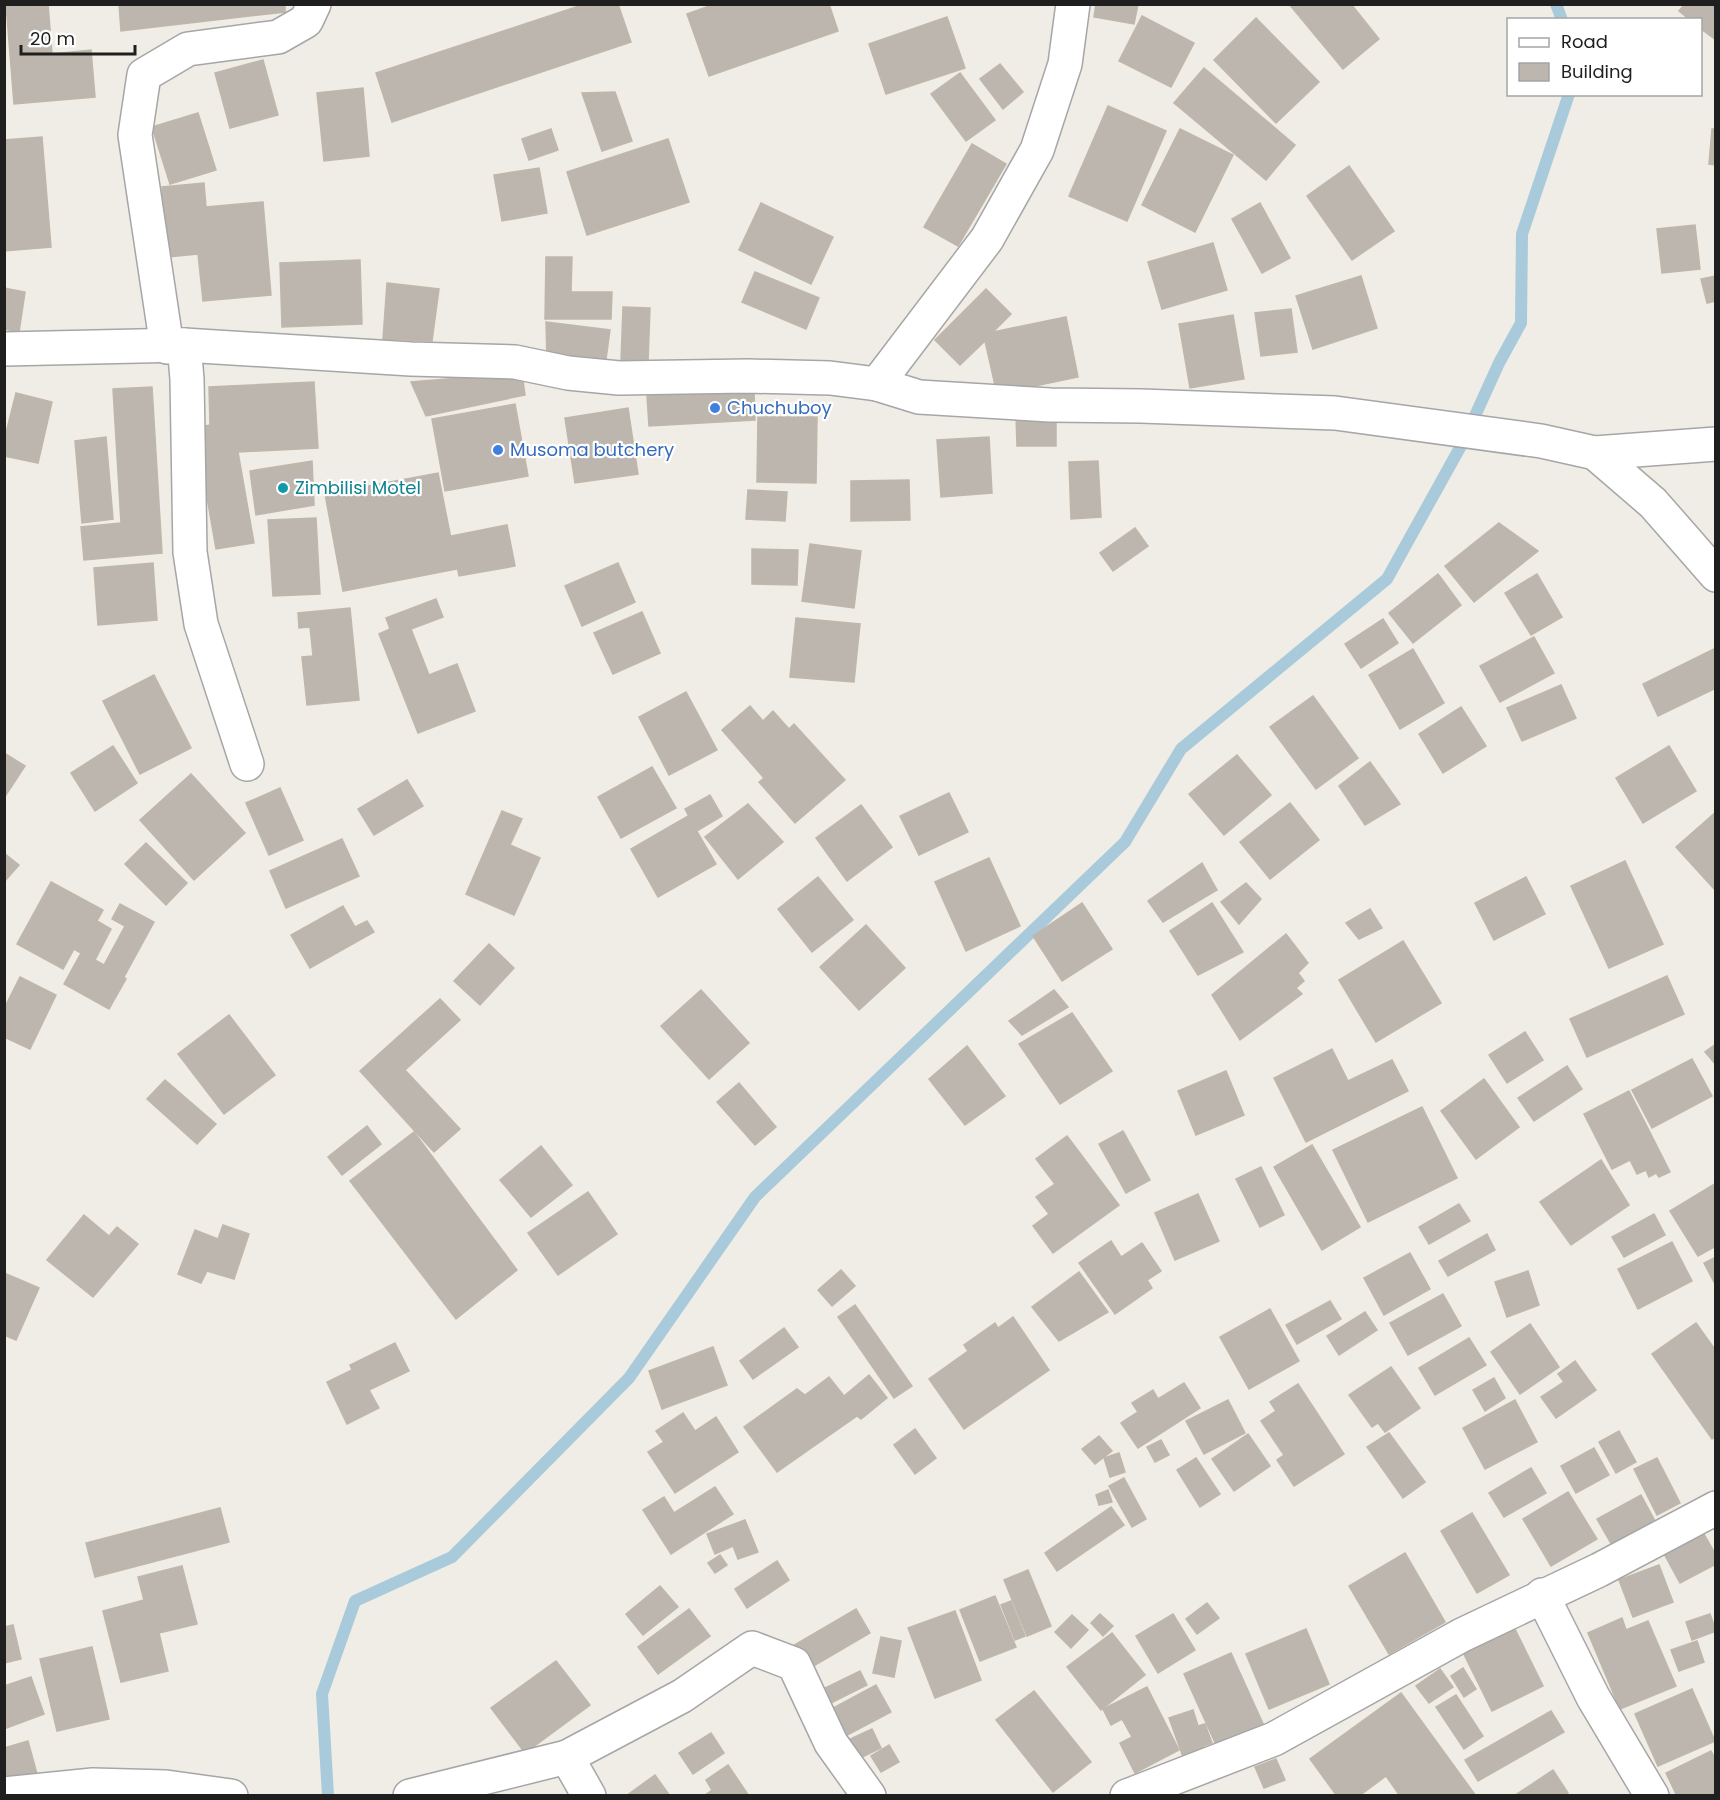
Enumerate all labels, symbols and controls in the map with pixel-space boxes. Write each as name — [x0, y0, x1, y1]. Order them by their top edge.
scale bar — [21, 18, 135, 56]
legend — [1507, 18, 1702, 96]
text: 20 m — [30, 26, 75, 51]
text: Road — [1561, 29, 1608, 54]
text: Building — [1561, 59, 1633, 84]
place label: Chuchuboy — [727, 395, 832, 420]
marker: Chuchuboy — [708, 401, 722, 415]
place label: Musoma butchery — [510, 437, 674, 462]
marker: Musoma butchery — [491, 443, 505, 457]
place label: Zimbilisi Motel — [295, 475, 421, 500]
marker: Zimbilisi Motel — [276, 481, 290, 495]

